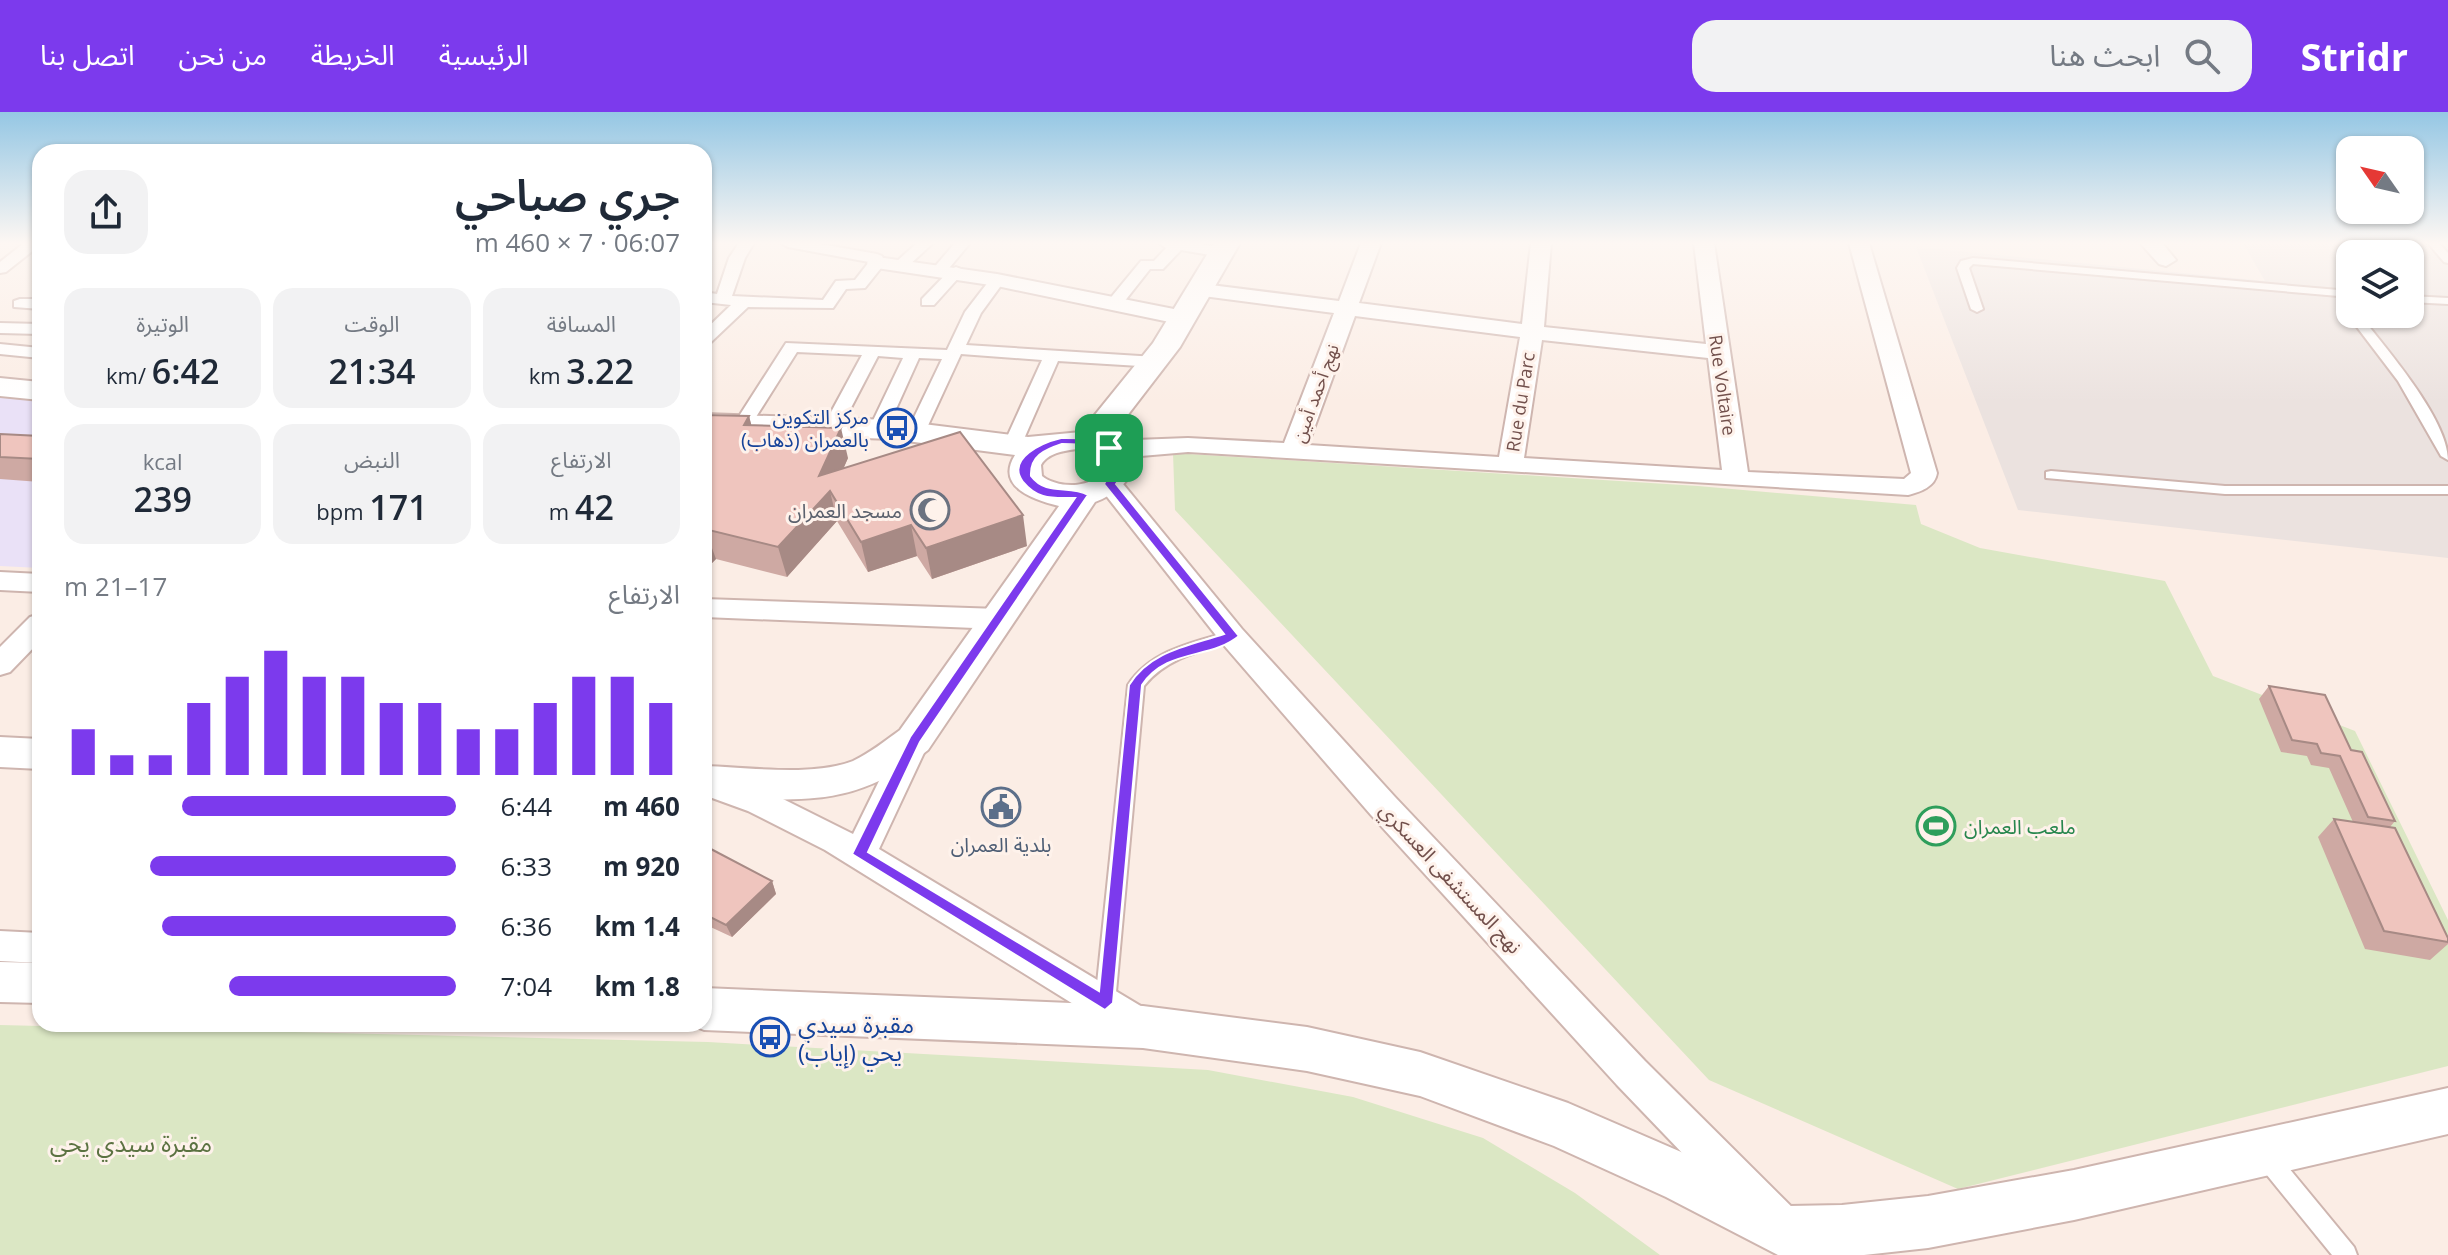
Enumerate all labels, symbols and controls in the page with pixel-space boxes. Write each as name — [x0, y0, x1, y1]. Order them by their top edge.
search box — [1692, 20, 2252, 92]
text: Stridr — [2300, 30, 2408, 82]
text: ابحث هنا — [2049, 34, 2160, 75]
icon: search — [2180, 34, 2224, 78]
text: اتصل بنا — [40, 35, 135, 73]
text: من نحن — [179, 35, 267, 73]
text: الخريطة — [311, 35, 395, 73]
text: الرئيسية — [439, 35, 529, 73]
north arrow — [2336, 136, 2424, 224]
map controls — [2336, 136, 2424, 328]
text: جري صباحي — [455, 164, 680, 224]
button: share — [64, 170, 148, 254]
text: 06:07 · 7 × 460 m — [475, 224, 680, 260]
button: layers — [2336, 240, 2424, 328]
text: الوتيرة — [136, 308, 189, 338]
text: الوقت — [344, 308, 400, 338]
text: المسافة — [547, 308, 616, 338]
street label: Rue Voltaire — [1704, 333, 1742, 437]
street label: نهج أحمد أمين — [1286, 340, 1346, 446]
text: 6:42 — [152, 348, 219, 394]
text: 21:34 — [328, 348, 416, 394]
text: 3.22 — [566, 348, 634, 394]
street label: Rue du Parc — [1500, 350, 1540, 453]
text: /km — [106, 360, 152, 390]
text: km — [529, 360, 566, 390]
place label: مركز التكوين بالعمران (ذهاب) — [741, 403, 869, 453]
bus stop icon: مركز التكوين بالعمران (ذهاب) — [876, 407, 918, 449]
pin — [1075, 414, 1143, 482]
icon: arrive — [1087, 426, 1131, 470]
text: النبض — [344, 444, 400, 474]
text: الارتفاع — [551, 444, 612, 474]
text: kcal — [143, 446, 183, 476]
text: 239 — [134, 476, 192, 522]
text: 171 — [369, 484, 428, 530]
text: 42 — [575, 484, 614, 530]
mosque icon: مسجد العمران — [909, 489, 951, 531]
text: bpm — [316, 496, 369, 526]
text: m — [549, 496, 575, 526]
place label: مسجد العمران — [788, 497, 902, 524]
text: 17–21 m — [64, 568, 167, 604]
text: الارتفاع — [609, 576, 680, 612]
public building icon: بلدية العمران — [980, 786, 1022, 828]
text: 6:44 — [501, 788, 552, 824]
text: 460 m — [603, 788, 680, 824]
street label: نهج المستشفى العسكري — [1372, 797, 1528, 961]
sports icon: ملعب العمران — [1915, 805, 1957, 847]
place label: ملعب العمران — [1964, 813, 2076, 840]
place label: بلدية العمران — [951, 831, 1051, 858]
text: 6:33 — [501, 848, 552, 884]
text: 920 m — [603, 848, 680, 884]
text: 6:36 — [501, 908, 552, 944]
text: 1.4 km — [594, 908, 680, 944]
text: 7:04 — [501, 968, 552, 1004]
text: 1.8 km — [594, 968, 680, 1004]
place label: مقبرة سيدي يحي (إياب) — [798, 1007, 914, 1071]
bus stop icon: مقبرة سيدي يحي (إياب) — [749, 1016, 791, 1058]
park label: مقبرة سيدي يحي — [50, 1126, 212, 1162]

